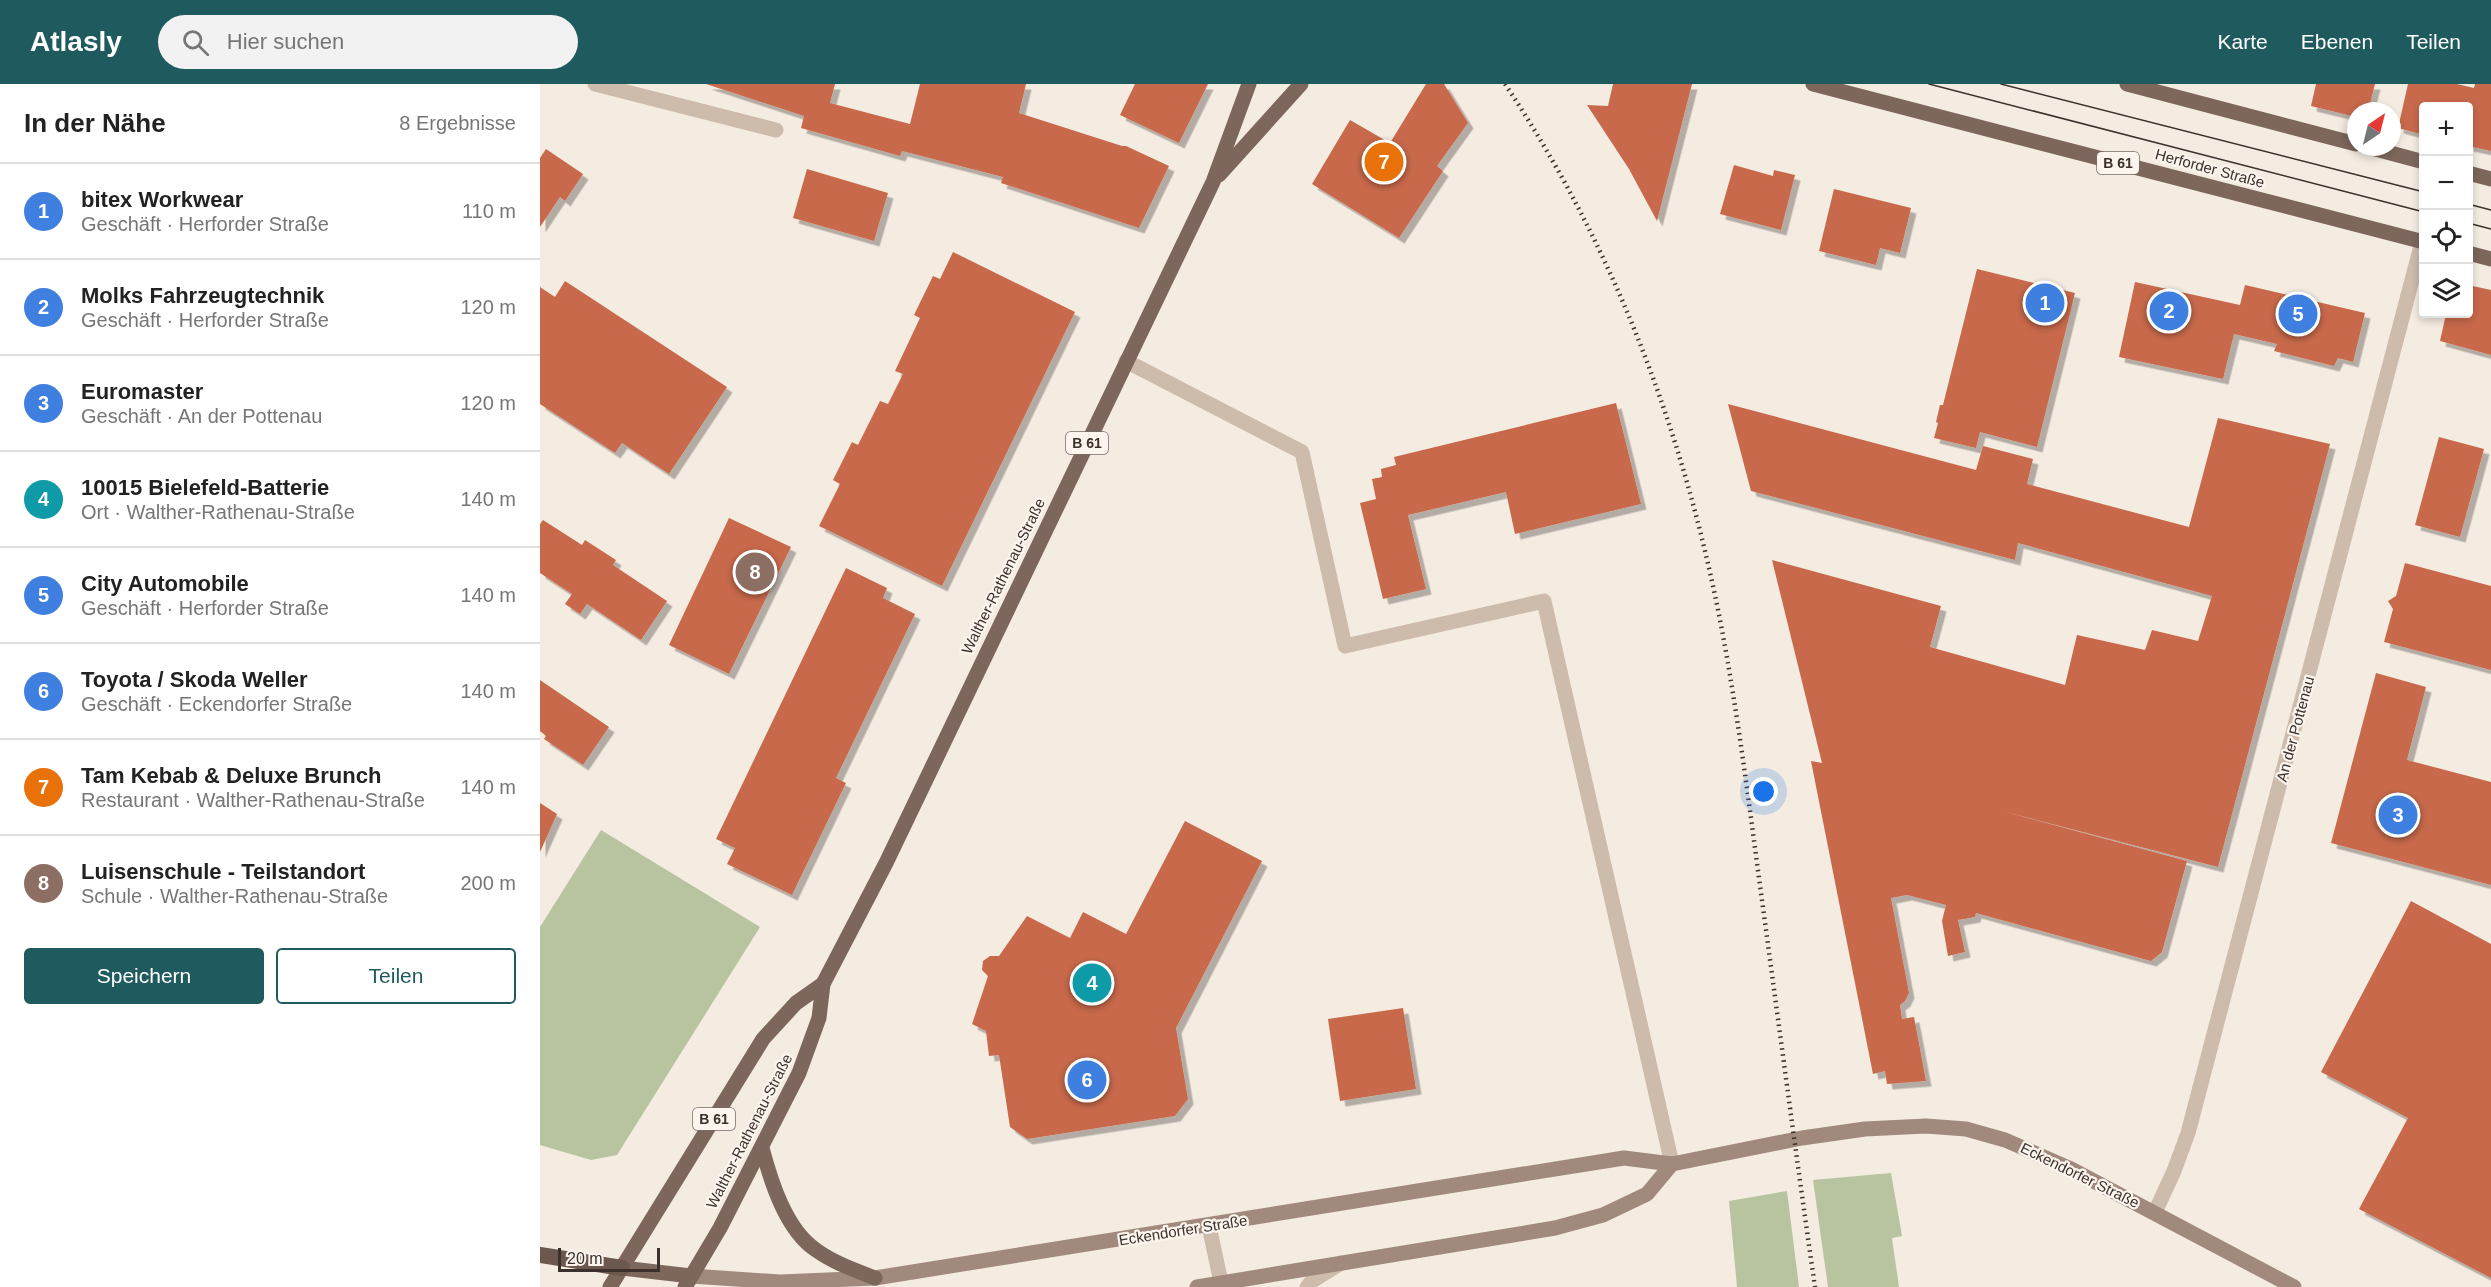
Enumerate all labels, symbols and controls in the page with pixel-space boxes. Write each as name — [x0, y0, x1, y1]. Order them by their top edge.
search box — [158, 15, 578, 69]
text: Atlasly — [30, 26, 122, 57]
icon: search — [179, 26, 212, 59]
text: Hier suchen — [227, 29, 344, 54]
text: Karte — [2218, 30, 2268, 53]
text: Ebenen — [2301, 30, 2373, 53]
text: Teilen — [2406, 30, 2461, 53]
north arrow — [2347, 102, 2401, 156]
map controls — [2419, 102, 2473, 318]
button: + — [2419, 102, 2473, 156]
text: In der Nähe — [24, 108, 166, 138]
text: 8 Ergebnisse — [399, 112, 516, 134]
pin: 7 — [1364, 140, 1404, 184]
street label: Herforder Straße — [2153, 145, 2267, 191]
road number: B 61 — [2097, 152, 2139, 174]
button: − — [2419, 156, 2473, 210]
text: bitex Workwear — [81, 187, 243, 212]
text: 1 — [38, 200, 49, 222]
text: 110 m — [462, 200, 516, 222]
button: locate — [2419, 210, 2473, 264]
text: Geschäft · Herforder Straße — [81, 213, 329, 235]
button: layers — [2419, 264, 2473, 318]
pin: 1 — [2026, 280, 2064, 326]
text: Molks Fahrzeugtechnik — [81, 283, 324, 308]
pin: 2 — [2150, 288, 2188, 334]
pin: 5 — [2278, 292, 2318, 336]
text: 2 — [38, 296, 49, 318]
text: 120 m — [460, 296, 516, 318]
text: Geschäft · Herforder Straße — [81, 309, 329, 331]
text: Euromaster — [81, 379, 203, 404]
text: 3 — [38, 392, 49, 414]
text: 120 m — [460, 392, 516, 414]
text: Geschäft · An der Pottenau — [81, 405, 322, 427]
road number: B 61 — [1066, 432, 1108, 454]
text: 10015 Bielefeld-Batterie — [81, 475, 329, 500]
text: 4 — [38, 488, 49, 510]
text: 140 m — [460, 488, 516, 510]
street label: Walther-Rathenau-Straße — [958, 495, 1048, 657]
text: Ort · Walther-Rathenau-Straße — [81, 501, 355, 523]
pin: 8 — [736, 550, 774, 594]
text: City Automobile — [81, 571, 249, 596]
text: 5 — [38, 584, 49, 606]
text: 140 m — [460, 584, 516, 606]
text: Geschäft · Herforder Straße — [81, 597, 329, 619]
text: Toyota / Skoda Weller — [81, 667, 308, 692]
street label: An der Pottenau — [2273, 674, 2317, 784]
text: 6 — [38, 680, 49, 702]
text: 140 m — [460, 680, 516, 702]
text: Geschäft · Eckendorfer Straße — [81, 693, 352, 715]
text: Tam Kebab & Deluxe Brunch — [81, 763, 381, 788]
text: 7 — [38, 776, 49, 798]
text: 140 m — [460, 776, 516, 798]
your location — [1749, 777, 1778, 806]
text: Restaurant · Walther-Rathenau-Straße — [81, 789, 425, 811]
pin: 3 — [2378, 792, 2418, 838]
text: Luisenschule - Teilstandort — [81, 859, 365, 884]
text: 8 — [38, 872, 49, 894]
text: 200 m — [460, 872, 516, 894]
text: Schule · Walther-Rathenau-Straße — [81, 885, 388, 907]
button: Speichern — [24, 948, 264, 1004]
button: Teilen — [276, 948, 516, 1004]
pin: 4 — [1072, 960, 1112, 1006]
street label: Walther-Rathenau-Straße — [703, 1051, 795, 1211]
pin: 6 — [1068, 1058, 1106, 1102]
road number: B 61 — [693, 1108, 735, 1130]
street label: Eckendorfer Straße — [2018, 1139, 2142, 1211]
street label: Eckendorfer Straße — [1117, 1211, 1249, 1249]
scale bar — [558, 1245, 660, 1272]
text: 20 m — [567, 1250, 603, 1267]

